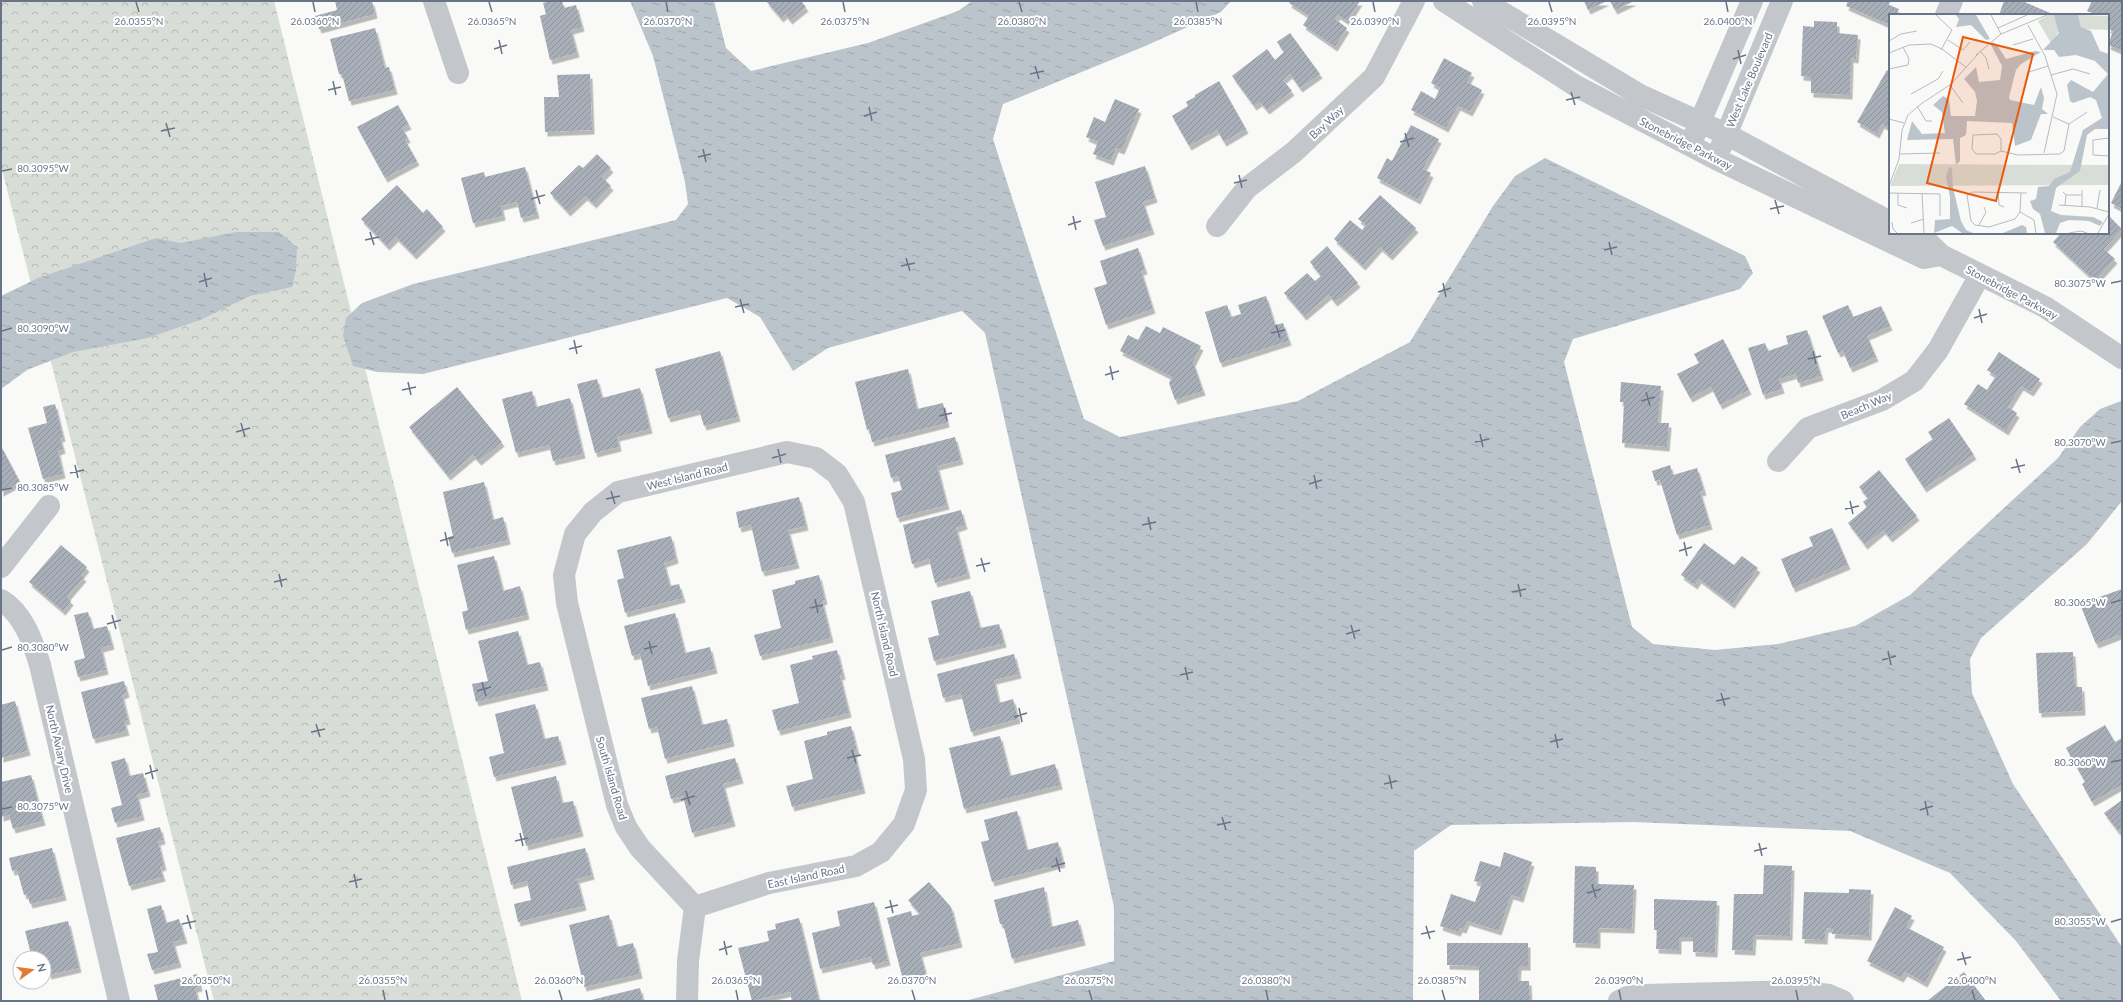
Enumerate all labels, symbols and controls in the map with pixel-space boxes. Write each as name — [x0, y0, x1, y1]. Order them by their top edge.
inset map — [1889, 14, 2109, 234]
text: 26.0355°N — [115, 15, 163, 27]
text: 26.0360°N — [291, 15, 339, 27]
text: 26.0365°N — [468, 15, 516, 27]
text: 26.0370°N — [644, 15, 692, 27]
text: 26.0375°N — [821, 15, 869, 27]
text: 26.0380°N — [998, 15, 1046, 27]
text: 26.0385°N — [1174, 15, 1222, 27]
text: 26.0390°N — [1351, 15, 1399, 27]
text: 26.0395°N — [1528, 15, 1576, 27]
text: 26.0400°N — [1704, 15, 1752, 27]
street label: West Lake Boulevard — [1723, 31, 1775, 129]
street label: Bay Way — [1306, 103, 1346, 141]
street label: Stonebridge Parkway — [1638, 114, 1735, 172]
text: 80.3095°W — [17, 162, 69, 174]
street label: Stonebridge Parkway — [1964, 262, 2060, 322]
text: 80.3075°W — [2054, 277, 2106, 289]
text: 80.3090°W — [17, 322, 69, 334]
street label: Beach Way — [1839, 388, 1894, 422]
text: 80.3070°W — [2054, 436, 2106, 448]
street label: West Island Road — [645, 460, 729, 492]
text: 80.3085°W — [17, 481, 69, 493]
street label: North Island Road — [869, 590, 901, 678]
text: 80.3065°W — [2054, 596, 2106, 608]
text: 80.3080°W — [17, 641, 69, 653]
street label: North Aviary Drive — [44, 704, 77, 795]
street label: South Island Road — [594, 735, 630, 821]
text: 80.3060°W — [2054, 756, 2106, 768]
text: 80.3075°W — [17, 800, 69, 812]
street label: East Island Road — [766, 861, 846, 891]
text: 80.3055°W — [2054, 915, 2106, 927]
north arrow — [12, 950, 52, 990]
text: N — [35, 962, 50, 973]
text: 26.0350°N — [182, 974, 230, 986]
text: 26.0355°N — [359, 974, 407, 986]
text: 26.0360°N — [535, 974, 583, 986]
text: 26.0365°N — [712, 974, 760, 986]
text: 26.0370°N — [888, 974, 936, 986]
text: 26.0375°N — [1065, 974, 1113, 986]
text: 26.0380°N — [1242, 974, 1290, 986]
text: 26.0385°N — [1418, 974, 1466, 986]
text: 26.0390°N — [1595, 974, 1643, 986]
text: 26.0395°N — [1772, 974, 1820, 986]
text: 26.0400°N — [1948, 974, 1996, 986]

